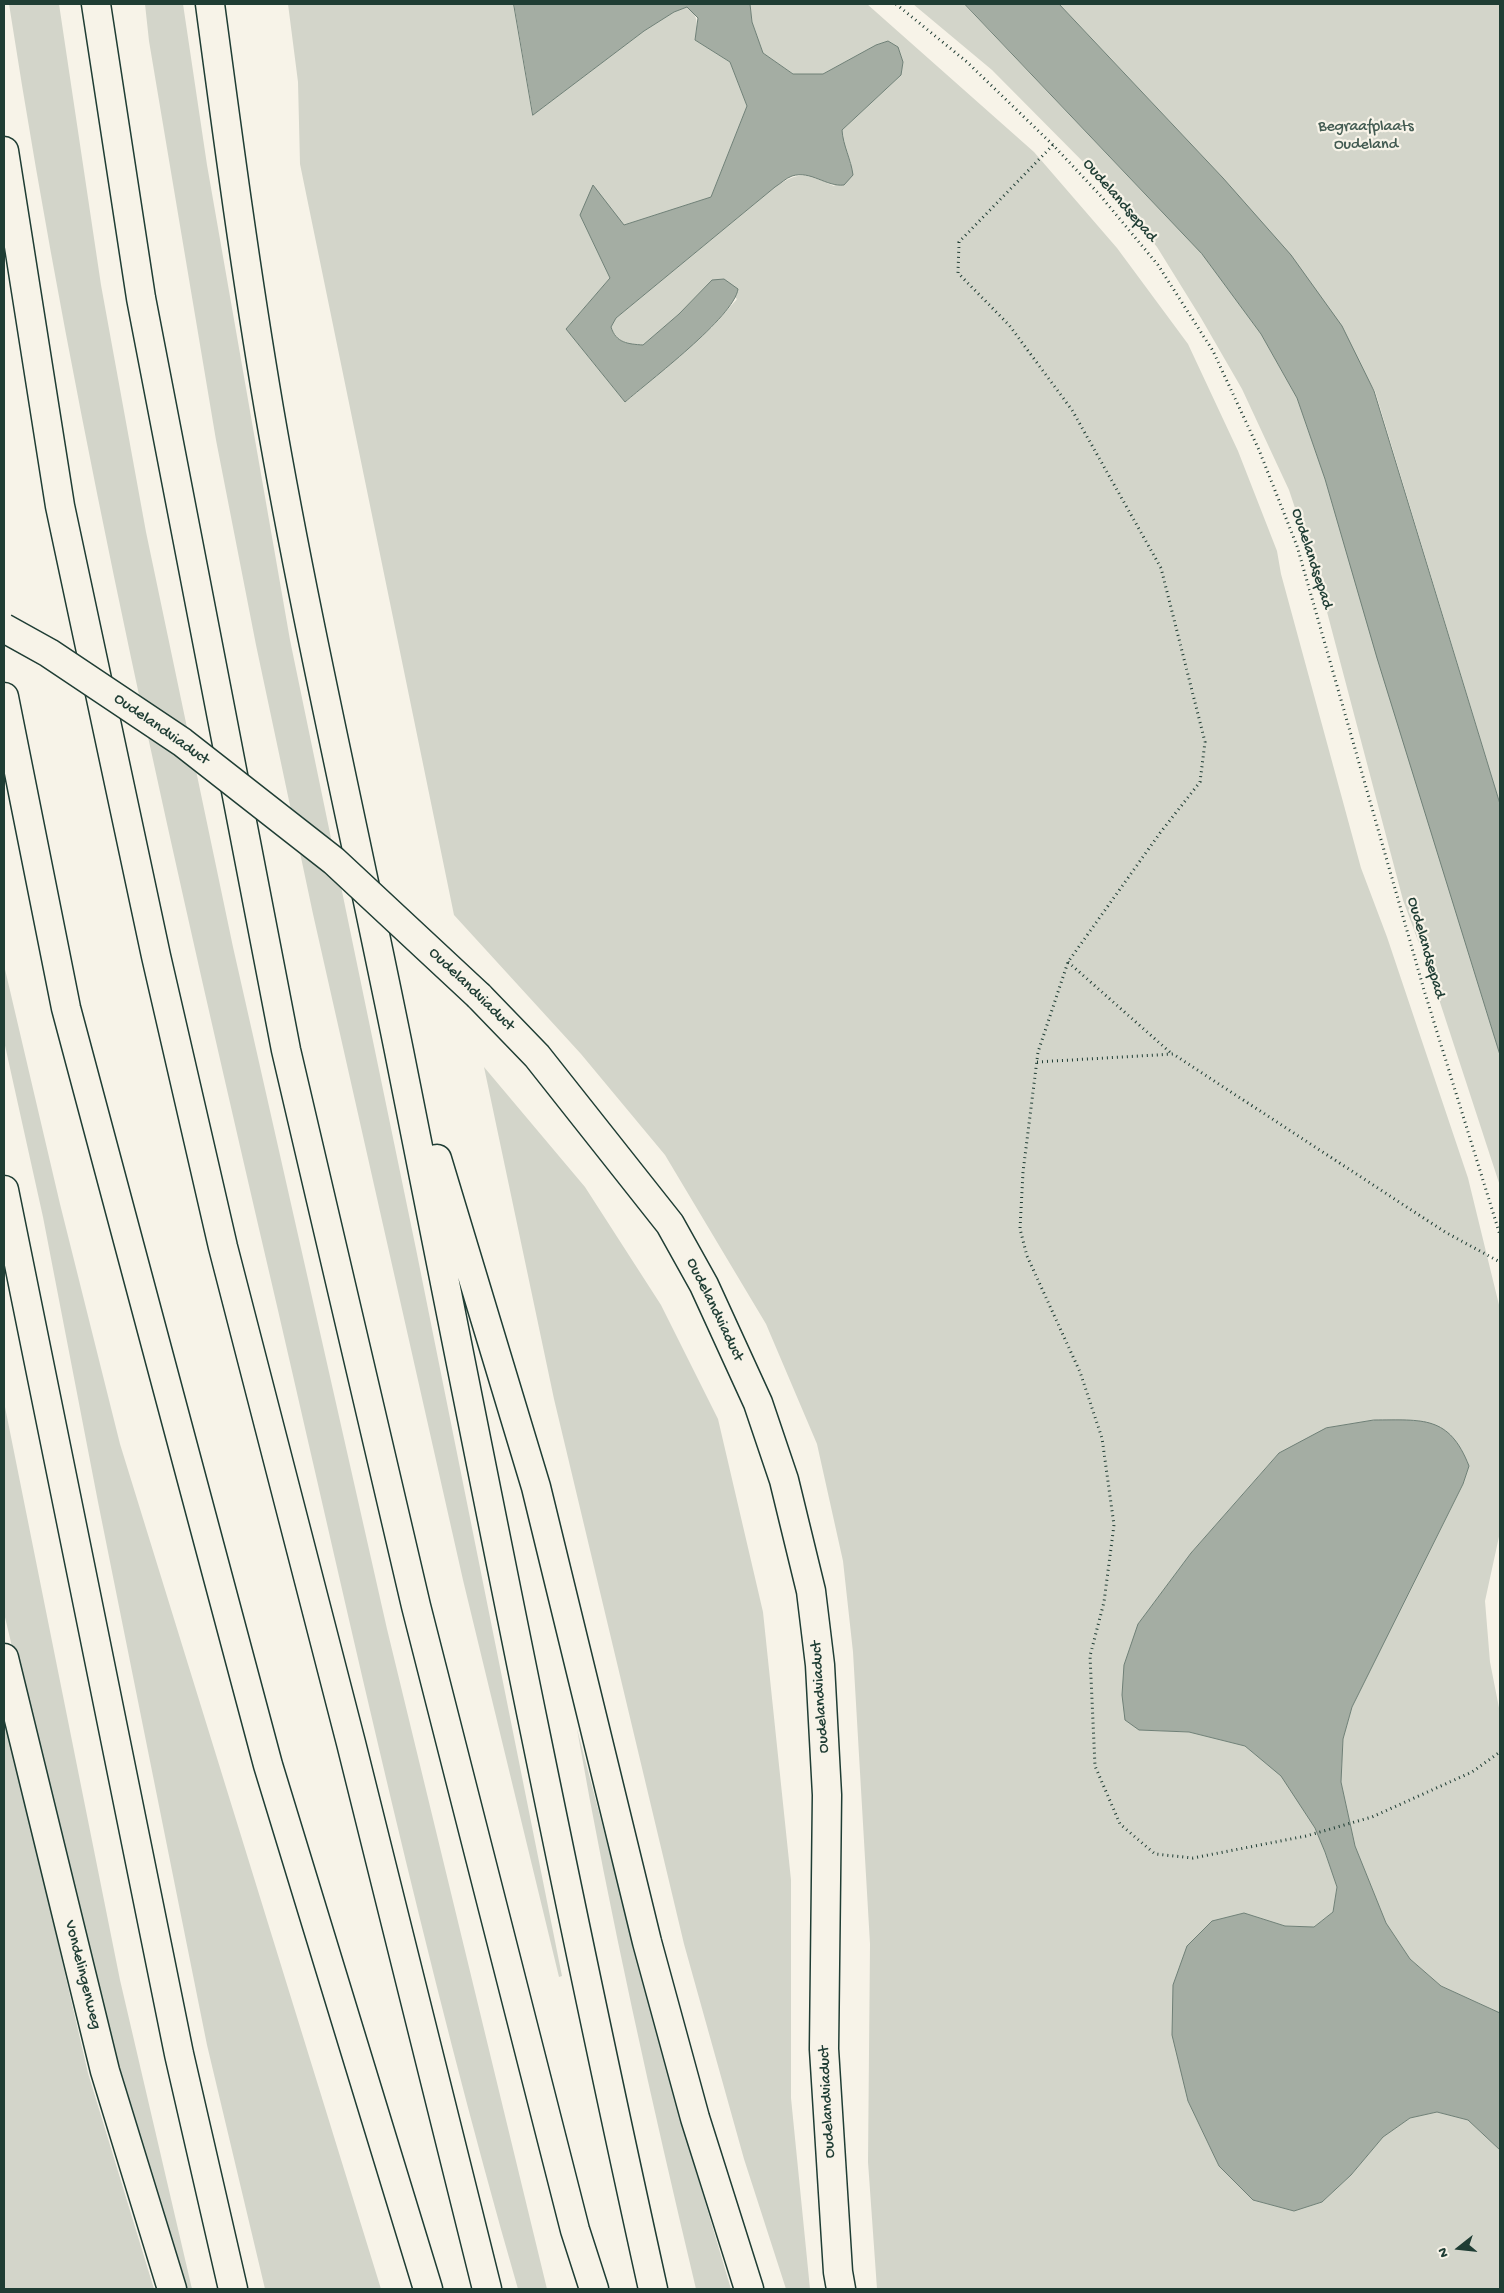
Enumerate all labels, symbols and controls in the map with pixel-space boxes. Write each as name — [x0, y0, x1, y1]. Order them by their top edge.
park label: Begraafplaats Oudeland — [1318, 118, 1414, 156]
street label: Oudelandsepad — [1077, 155, 1161, 247]
street label: Oudelandsepad — [1286, 506, 1336, 612]
street label: Oudelandviaduct — [109, 690, 213, 770]
street label: Oudelandsepad — [1401, 895, 1449, 1001]
street label: Oudelandviaduct — [424, 944, 518, 1036]
street label: Oudelandviaduct — [681, 1255, 747, 1365]
street label: Oudelandviaduct — [808, 1640, 834, 1754]
street label: Vondelingenweg — [59, 1918, 105, 2032]
street label: Oudelandviaduct — [815, 2045, 841, 2159]
north arrow — [1434, 2223, 1484, 2273]
text: N — [1435, 2246, 1454, 2259]

